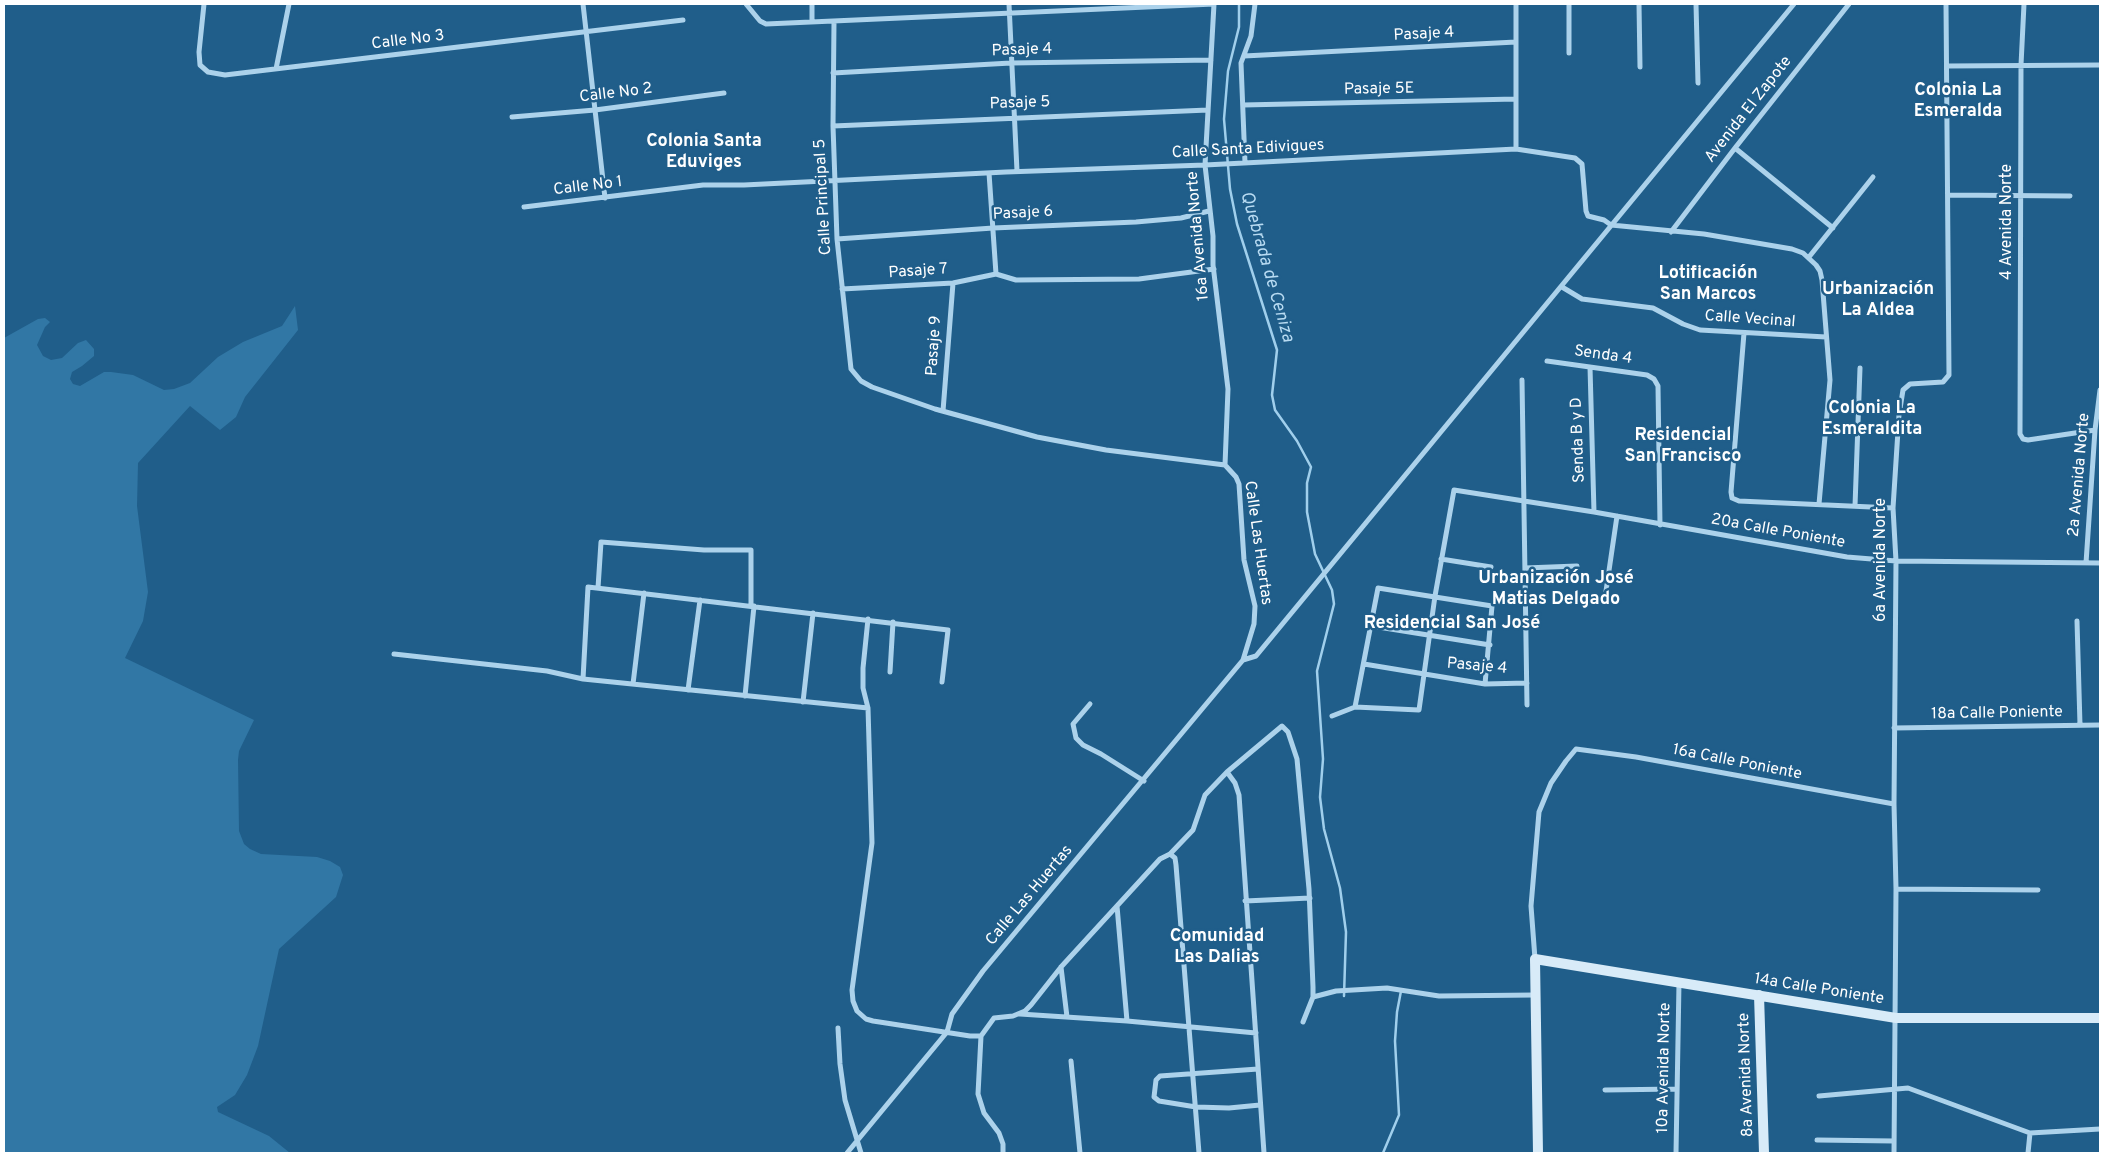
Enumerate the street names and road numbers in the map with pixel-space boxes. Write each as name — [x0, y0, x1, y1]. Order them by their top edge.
street label: Pasaje 4 — [1393, 24, 1455, 46]
street label: Calle No 3 — [371, 27, 445, 55]
street label: Pasaje 4 — [991, 40, 1053, 62]
street label: Avenida El Zapote — [1701, 53, 1797, 167]
street label: Calle No 2 — [578, 80, 654, 108]
street label: Pasaje 5E — [1344, 80, 1414, 100]
street label: Pasaje 5 — [989, 93, 1051, 115]
street label: Calle Santa Edivigues — [1171, 136, 1325, 164]
street label: Calle Principal 5 — [811, 138, 837, 256]
street label: 4 Avenida Norte — [1998, 164, 2018, 280]
street label: 16a Avenida Norte — [1184, 170, 1214, 302]
street label: Calle No 1 — [552, 173, 624, 201]
street label: Pasaje 6 — [992, 203, 1054, 225]
street label: Pasaje 7 — [888, 260, 948, 284]
street label: Calle Vecinal — [1704, 307, 1796, 333]
street label: Pasaje 9 — [923, 315, 947, 377]
street label: Senda 4 — [1573, 342, 1633, 370]
street label: Senda B y D — [1568, 397, 1590, 483]
street label: 2a Avenida Norte — [2065, 412, 2095, 538]
street label: Calle Las Huertas — [1239, 480, 1275, 606]
street label: 6a Avenida Norte — [1872, 498, 1892, 622]
street label: 20a Calle Poniente — [1709, 511, 1847, 553]
street label: Pasaje 4 — [1446, 655, 1508, 679]
street label: 18a Calle Poniente — [1931, 703, 2063, 725]
street label: 16a Calle Poniente — [1671, 741, 1803, 785]
street label: Calle Las Huertas — [982, 842, 1078, 950]
street label: 14a Calle Poniente — [1753, 970, 1885, 1010]
street label: 10a Avenida Norte — [1654, 1002, 1676, 1134]
street label: 8a Avenida Norte — [1735, 1012, 1759, 1138]

